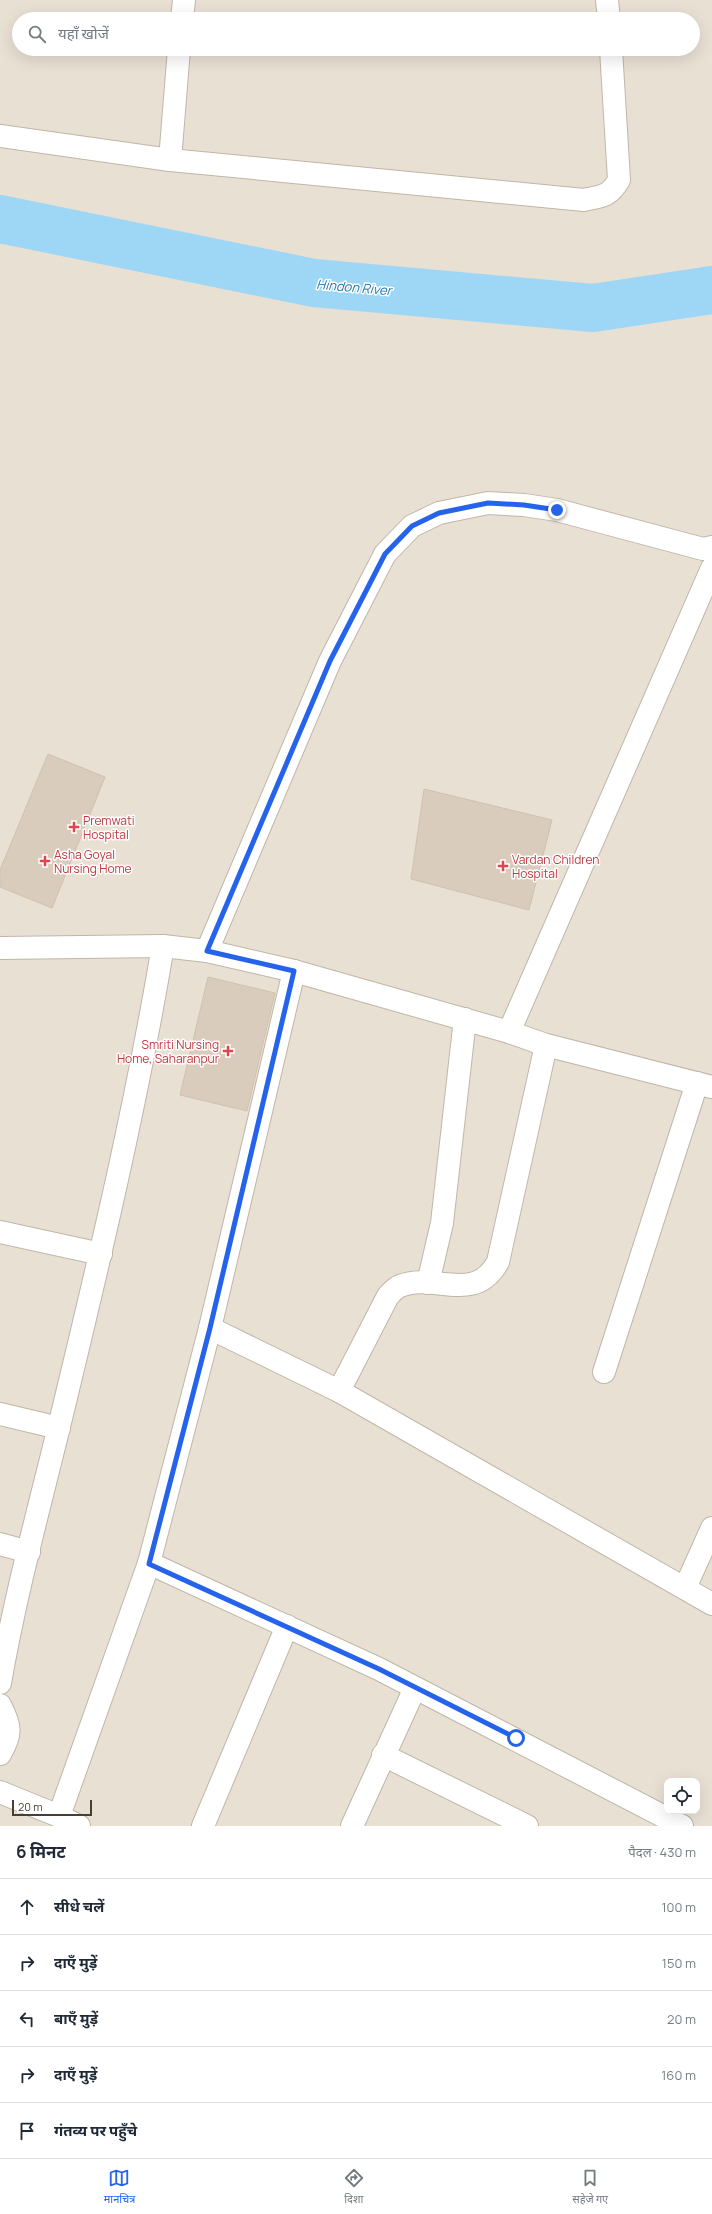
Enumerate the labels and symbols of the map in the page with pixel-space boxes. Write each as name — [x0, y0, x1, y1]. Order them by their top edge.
water label: Hindon River — [316, 275, 395, 299]
route end — [548, 501, 566, 519]
place label: Premwati Hospital — [83, 812, 135, 843]
marker: Premwati Hospital — [68, 821, 80, 833]
place label: Asha Goyal Nursing Home — [54, 846, 132, 877]
place label: Vardan Children Hospital — [512, 851, 599, 882]
marker: Asha Goyal Nursing Home — [39, 855, 51, 867]
marker: Vardan Children Hospital — [497, 860, 509, 872]
place label: Smriti Nursing Home, Saharanpur — [117, 1036, 220, 1067]
marker: Smriti Nursing Home, Saharanpur — [222, 1045, 234, 1057]
route start — [507, 1729, 525, 1747]
scale bar — [12, 1798, 92, 1817]

